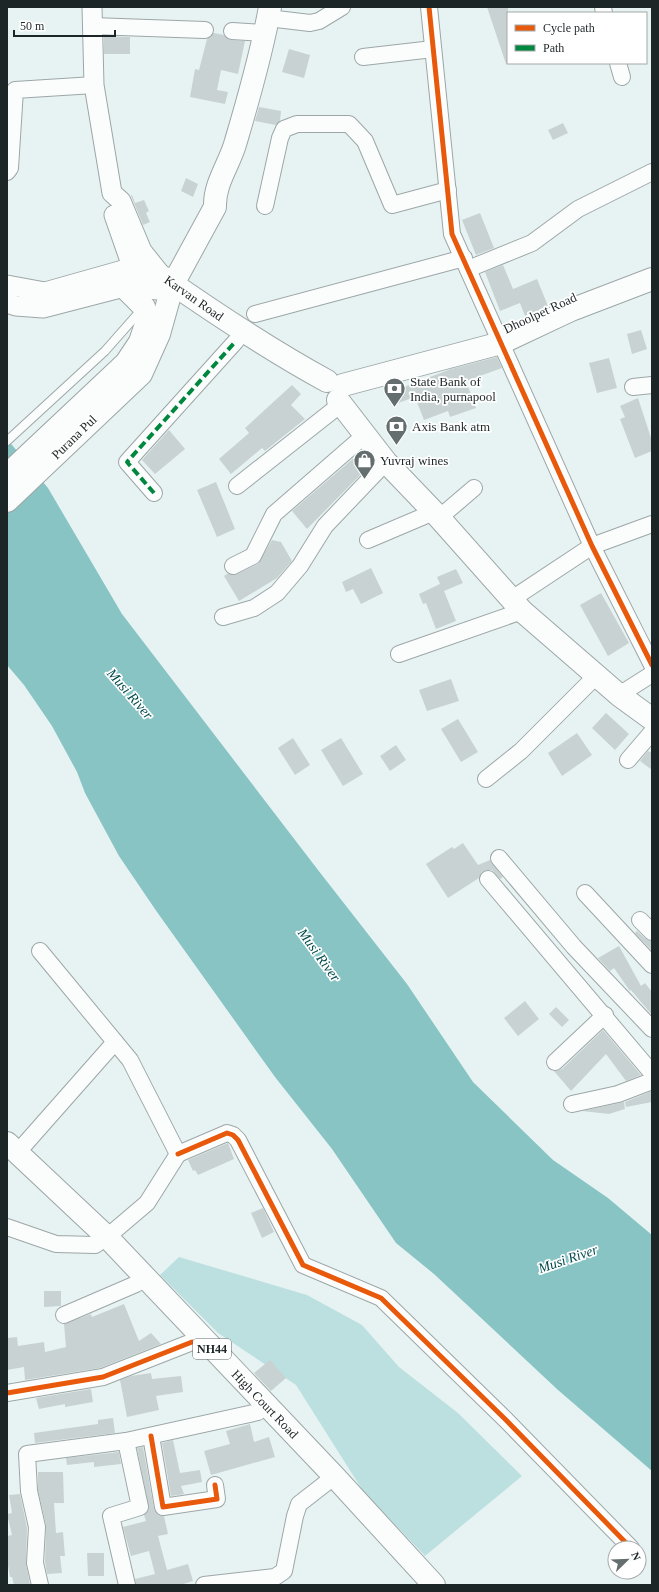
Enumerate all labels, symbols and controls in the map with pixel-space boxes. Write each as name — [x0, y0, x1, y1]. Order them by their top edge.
scale bar — [14, 12, 115, 38]
legend — [507, 12, 647, 64]
text: 50 m — [20, 19, 45, 33]
text: Cycle path — [543, 21, 595, 35]
text: Path — [543, 41, 564, 55]
street label: Karvan Road — [161, 272, 227, 324]
street label: Dhoolpet Road — [501, 289, 579, 337]
place label: State Bank of India, purnapool — [410, 374, 496, 404]
bank icon: State Bank of India, purnapool — [382, 375, 408, 408]
street label: Purana Pul — [48, 412, 100, 462]
bank icon: Axis Bank atm — [384, 413, 410, 446]
place label: Axis Bank atm — [412, 419, 490, 434]
shop icon: Yuvraj wines — [352, 447, 378, 480]
place label: Yuvraj wines — [380, 453, 448, 468]
water label: Musi River — [103, 665, 156, 723]
water label: Musi River — [294, 925, 344, 985]
water label: Musi River — [535, 1242, 600, 1276]
road number: NH44 — [193, 1339, 231, 1359]
street label: High Court Road — [228, 1367, 302, 1442]
north arrow — [607, 1540, 647, 1580]
text: N — [629, 1550, 643, 1562]

